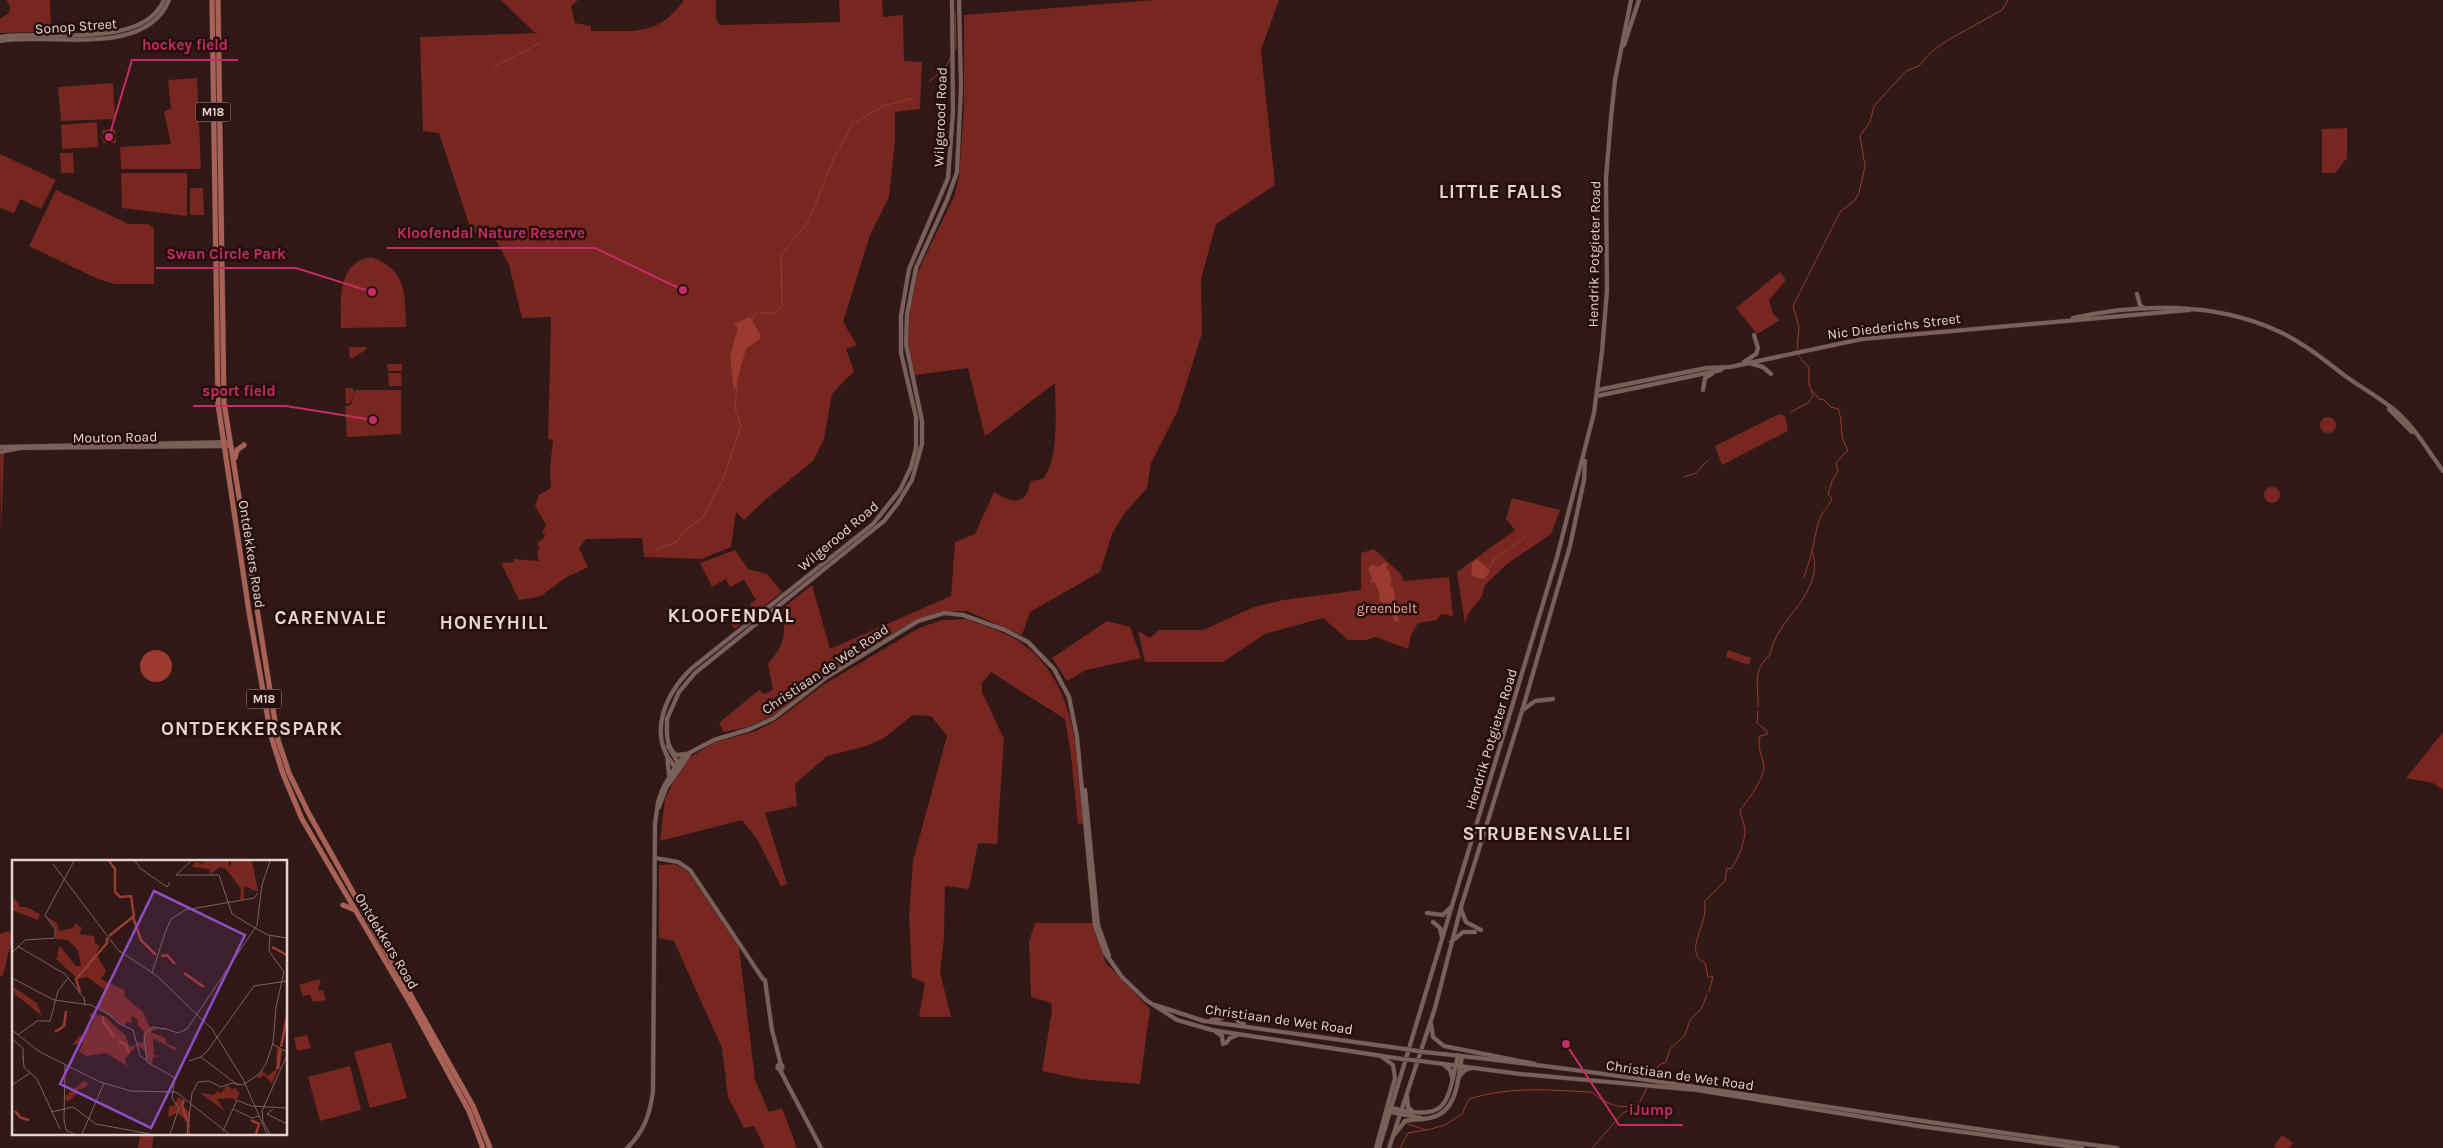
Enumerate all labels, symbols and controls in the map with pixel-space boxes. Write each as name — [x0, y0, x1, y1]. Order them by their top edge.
street label: Sonop Street — [34, 15, 118, 38]
callout: hockey field — [132, 30, 238, 60]
text: hockey field — [142, 36, 228, 54]
street label: Wilgerood Road — [930, 67, 951, 167]
road number: M18 — [196, 102, 230, 121]
district label: LITTLE FALLS — [1439, 181, 1563, 203]
street label: Hendrik Potgieter Road — [1585, 181, 1604, 328]
callout: Kloofendal Nature Reserve — [387, 218, 595, 248]
text: Kloofendal Nature Reserve — [397, 224, 585, 242]
callout: Swan Circle Park — [156, 238, 296, 268]
text: Swan Circle Park — [166, 245, 286, 263]
street label: Nic Diederichs Street — [1826, 310, 1962, 343]
callout: sport field — [193, 376, 286, 406]
text: sport field — [202, 382, 276, 400]
street label: Mouton Road — [72, 428, 158, 447]
street label: Wilgerood Road — [795, 498, 882, 575]
street label: Ontdekkers Road — [235, 499, 268, 609]
park label: greenbelt — [1357, 600, 1417, 617]
district label: KLOOFENDAL — [667, 605, 795, 627]
district label: CARENVALE — [274, 607, 388, 629]
district label: HONEYHILL — [440, 612, 548, 634]
street label: Christiaan de Wet Road — [759, 621, 892, 718]
street label: Hendrik Potgieter Road — [1462, 666, 1521, 812]
road number: M18 — [246, 690, 282, 709]
district label: ONTDEKKERSPARK — [161, 718, 343, 740]
district label: STRUBENSVALLEI — [1462, 823, 1632, 845]
inset map — [12, 860, 288, 1136]
street label: Ontdekkers Road — [351, 890, 422, 992]
street label: Christiaan de Wet Road — [1204, 1001, 1354, 1038]
street label: Christiaan de Wet Road — [1605, 1057, 1755, 1094]
callout: iJump — [1619, 1095, 1683, 1125]
text: iJump — [1629, 1101, 1673, 1119]

